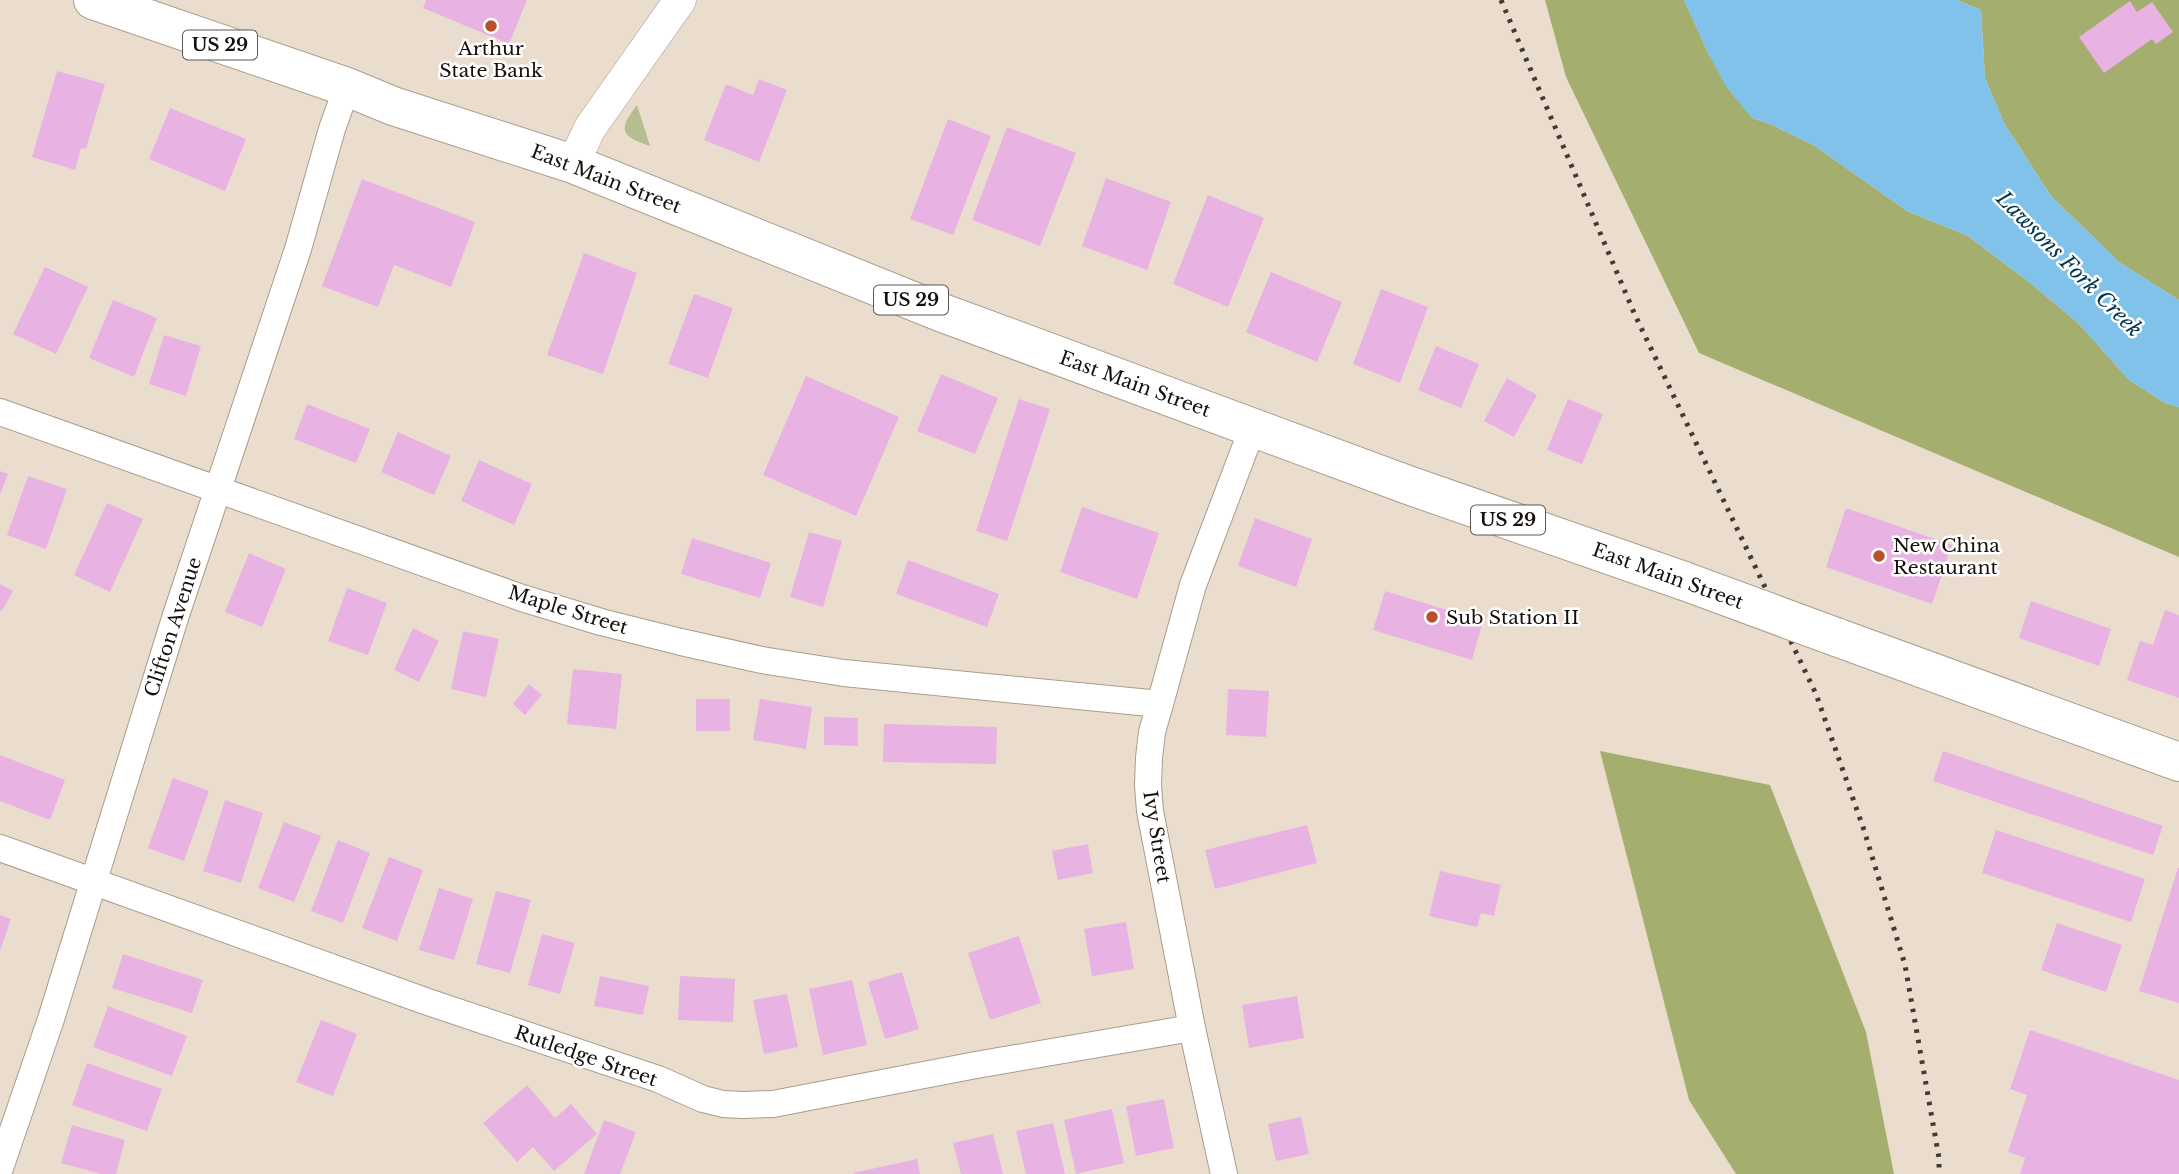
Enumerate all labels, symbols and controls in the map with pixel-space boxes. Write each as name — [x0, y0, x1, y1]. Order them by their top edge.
marker: Arthur State Bank — [483, 18, 499, 34]
road number: US 29 — [183, 31, 257, 60]
place label: Arthur State Bank — [439, 37, 543, 82]
street label: East Main Street — [528, 140, 685, 219]
water label: Lawsons Fork Creek — [1990, 185, 2147, 342]
road number: US 29 — [874, 286, 948, 314]
street label: East Main Street — [1056, 346, 1214, 422]
road number: US 29 — [1471, 506, 1545, 534]
place label: New China Restaurant — [1893, 534, 2000, 579]
street label: East Main Street — [1589, 538, 1747, 614]
marker: New China Restaurant — [1871, 548, 1887, 564]
street label: Clifton Avenue — [140, 554, 206, 700]
street label: Maple Street — [505, 581, 631, 639]
place label: Sub Station II — [1446, 606, 1579, 629]
marker: Sub Station II — [1424, 609, 1440, 625]
street label: Ivy Street — [1138, 789, 1176, 886]
street label: Rutledge Street — [512, 1021, 661, 1091]

